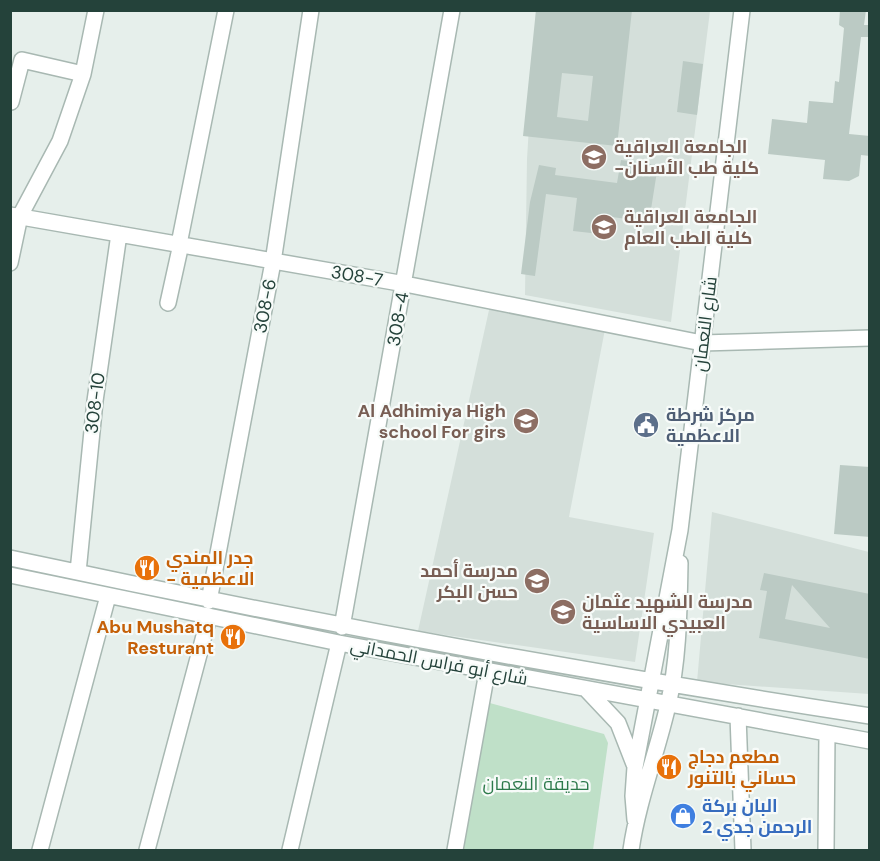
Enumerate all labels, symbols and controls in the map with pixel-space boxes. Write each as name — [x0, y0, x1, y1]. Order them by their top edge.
place label: الجامعة العراقية -كلية طب الأسنان — [614, 135, 759, 180]
school or university icon: الجامعة العراقية -كلية طب الأسنان — [579, 142, 609, 172]
place label: الجامعة العراقية كلية الطب العام — [624, 205, 757, 250]
school or university icon: الجامعة العراقية كلية الطب العام — [589, 212, 619, 242]
street label: 308-7 — [329, 260, 385, 292]
street label: شارع النعمان — [687, 275, 723, 373]
street label: 308-6 — [248, 277, 282, 335]
street label: 308-4 — [381, 290, 415, 348]
street label: 308-10 — [79, 371, 111, 435]
place label: Al Adhimiya High school For girs — [358, 399, 506, 444]
place label: مركز شرطة الاعظمية — [666, 403, 755, 448]
school or university icon: Al Adhimiya High school For girs — [511, 406, 541, 436]
public building icon: مركز شرطة الاعظمية — [631, 410, 661, 440]
place label: جدر المندي - الاعظمية — [166, 546, 255, 591]
restaurant icon: جدر المندي - الاعظمية — [132, 553, 162, 583]
place label: مدرسة أحمد حسن البكر — [420, 558, 518, 604]
school or university icon: مدرسة أحمد حسن البكر — [522, 566, 552, 596]
place label: مدرسة الشهيد عثمان العبيدي الاساسية — [582, 590, 753, 637]
school or university icon: مدرسة الشهيد عثمان العبيدي الاساسية — [548, 597, 578, 627]
place label: Abu Mushatq Resturant — [97, 615, 214, 660]
restaurant icon: Abu Mushatq Resturant — [218, 622, 248, 652]
street label: شارع أبو فراس الحمداني — [348, 633, 530, 693]
place label: مطعم دجاج حساني بالتنور — [687, 745, 796, 793]
restaurant icon: مطعم دجاج حساني بالتنور — [654, 752, 684, 782]
park label: حديقة النعمان — [482, 772, 590, 796]
place label: البان بركة الرحمن جدي 2 — [702, 794, 812, 841]
shop icon: البان بركة الرحمن جدي 2 — [668, 801, 698, 831]

